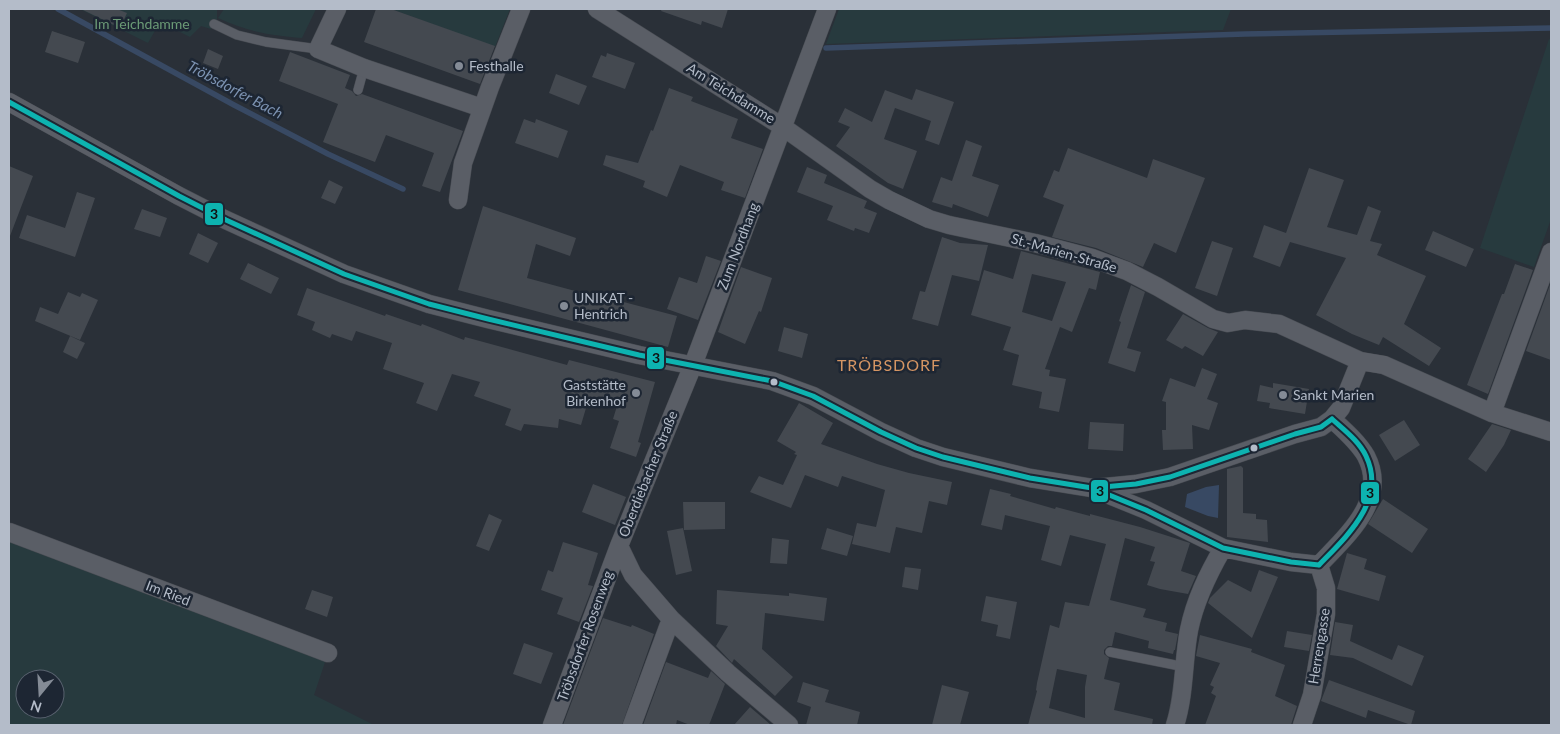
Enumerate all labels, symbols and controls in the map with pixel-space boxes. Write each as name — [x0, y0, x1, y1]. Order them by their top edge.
park label: Im Teichdamme — [94, 15, 190, 32]
water label: Tröbsdorfer Bach — [185, 56, 286, 122]
place label: Festhalle — [469, 57, 524, 74]
street label: Am Teichdamme — [684, 59, 779, 127]
marker: Festhalle — [453, 60, 465, 72]
street label: Zum Nordhang — [713, 200, 762, 292]
line badge: 3 — [204, 202, 224, 226]
text: 3 — [210, 205, 218, 222]
street label: St.-Marien-Straße — [1009, 229, 1119, 276]
place label: UNIKAT - Hentrich — [574, 289, 633, 322]
marker: UNIKAT - Hentrich — [558, 300, 570, 312]
line badge: 3 — [646, 346, 665, 370]
text: 3 — [652, 349, 660, 366]
district label: TRÖBSDORF — [837, 355, 941, 374]
place label: Gaststätte Birkenhof — [563, 376, 626, 409]
unlabelled marker — [769, 377, 779, 387]
place label: Sankt Marien — [1293, 386, 1374, 403]
marker: Gaststätte Birkenhof — [630, 387, 642, 399]
marker: Sankt Marien — [1277, 389, 1289, 401]
street label: Oberdiebacher Straße — [614, 408, 681, 539]
unlabelled marker — [1249, 443, 1259, 453]
line badge: 3 — [1090, 479, 1109, 503]
line badge: 3 — [1360, 481, 1380, 505]
text: 3 — [1096, 482, 1104, 499]
text: 3 — [1366, 484, 1374, 501]
street label: Tröbsdorfer Rosenweg — [553, 568, 616, 703]
street label: Im Ried — [144, 576, 193, 609]
street label: Herrengasse — [1304, 607, 1333, 685]
north arrow — [15, 669, 65, 719]
text: N — [28, 697, 44, 717]

